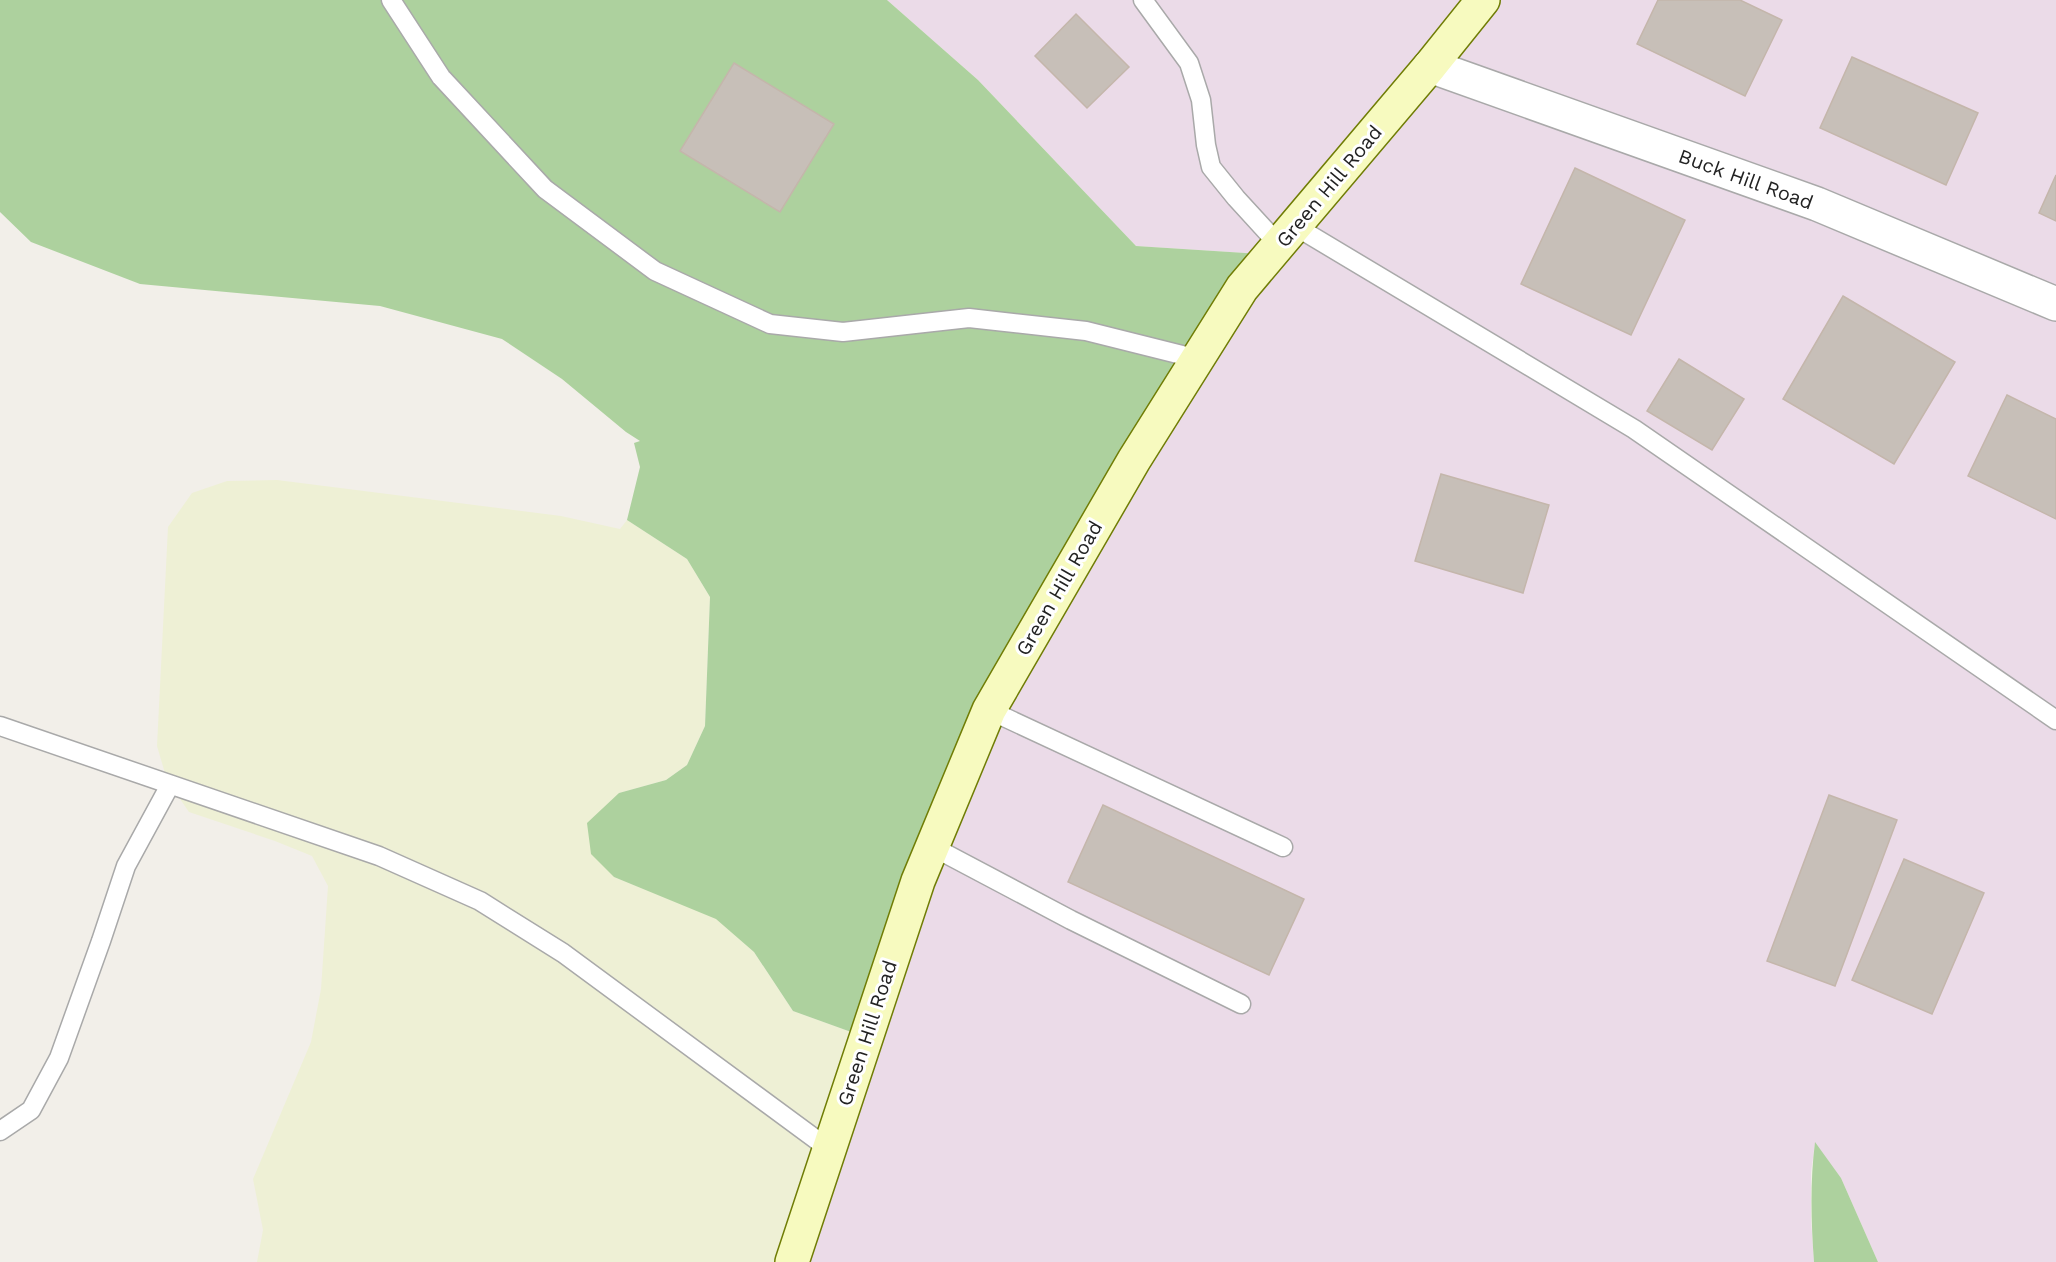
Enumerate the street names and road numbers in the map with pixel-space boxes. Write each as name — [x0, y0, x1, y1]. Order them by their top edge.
street label: Green Hill Road — [1271, 120, 1387, 252]
street label: Buck Hill Road — [1675, 144, 1817, 214]
street label: Green Hill Road — [1011, 516, 1107, 660]
street label: Green Hill Road — [832, 957, 902, 1109]

